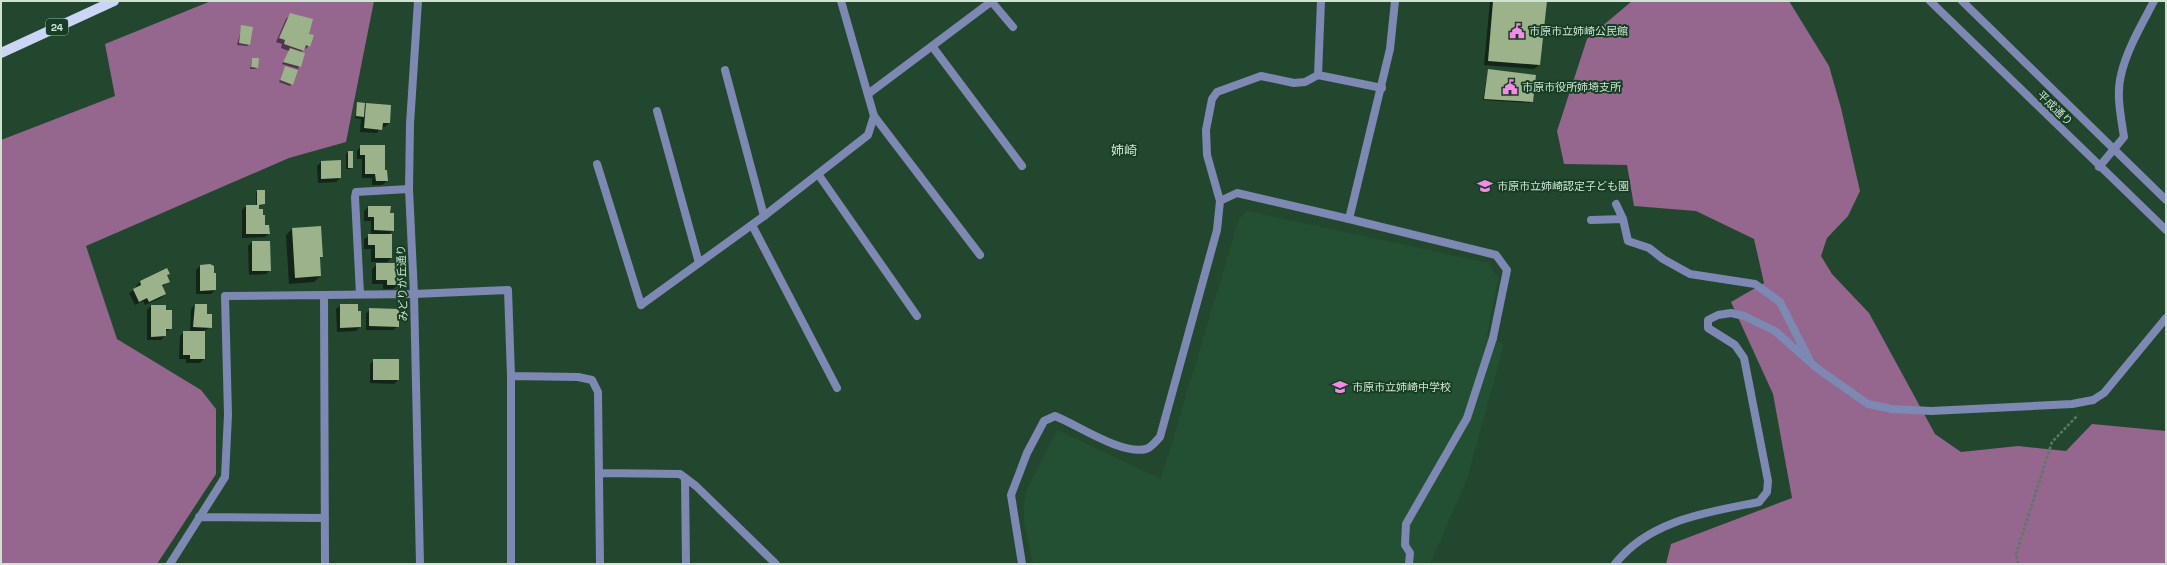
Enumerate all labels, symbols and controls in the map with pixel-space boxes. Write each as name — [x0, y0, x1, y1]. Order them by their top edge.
road number: 24 — [46, 19, 68, 35]
public building icon: 市原市立姉崎公民館 — [1508, 22, 1526, 40]
place label: 市原市立姉崎公民館 — [1529, 24, 1628, 38]
public building icon: 市原市役所姉埼支所 — [1501, 78, 1519, 96]
place label: 市原市役所姉埼支所 — [1522, 80, 1622, 94]
street label: 平成通り — [2034, 88, 2076, 128]
district label: 姉崎 — [1111, 142, 1137, 159]
school or university icon: 市原市立姉崎認定子ども園 — [1476, 177, 1494, 195]
place label: 市原市立姉崎認定子ども園 — [1497, 179, 1629, 193]
street label: みどりが丘通り — [394, 244, 410, 322]
school or university icon: 市原市立姉崎中学校 — [1331, 378, 1349, 396]
place label: 市原市立姉崎中学校 — [1352, 380, 1451, 394]

